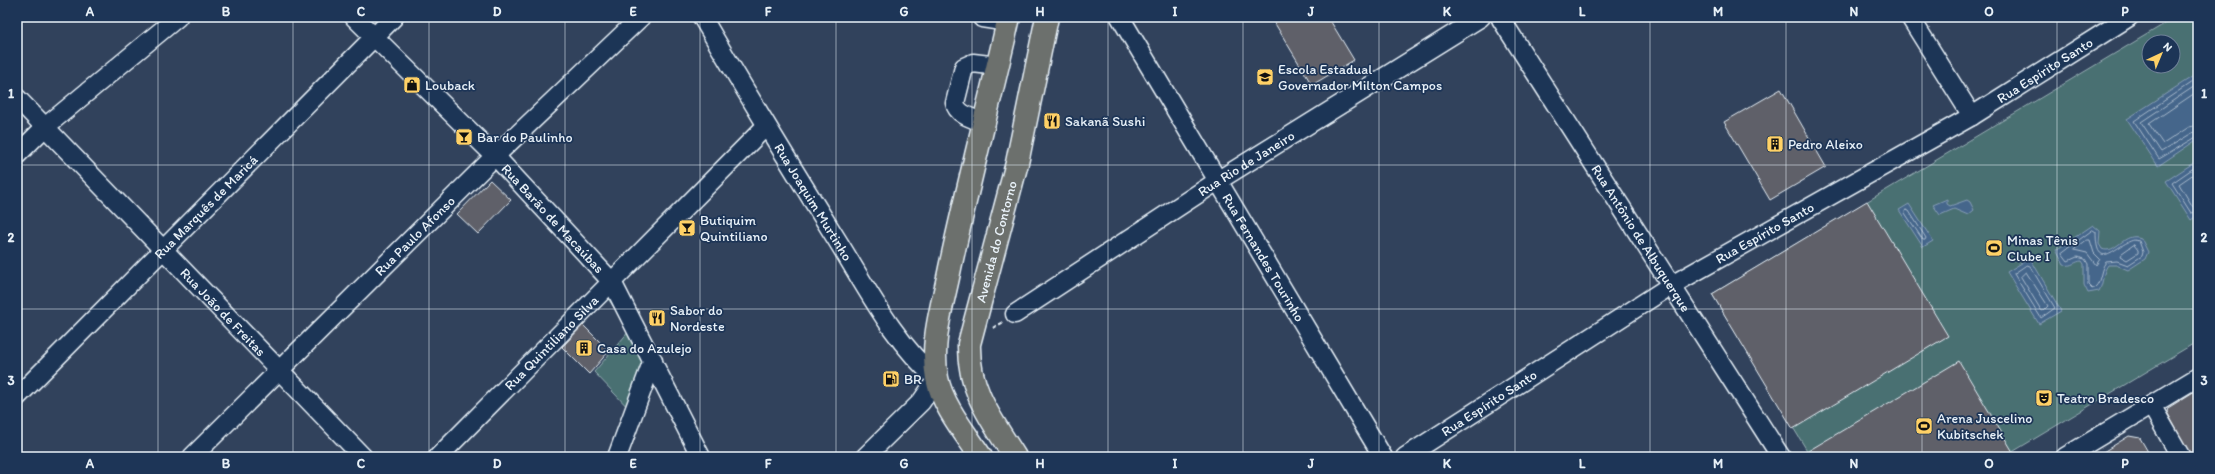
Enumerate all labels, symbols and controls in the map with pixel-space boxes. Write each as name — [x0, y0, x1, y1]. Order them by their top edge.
text: A — [85, 4, 95, 19]
text: B — [222, 4, 231, 19]
text: C — [357, 4, 366, 19]
text: D — [493, 4, 502, 19]
text: E — [629, 4, 637, 19]
text: F — [765, 4, 772, 19]
text: G — [900, 4, 909, 19]
text: H — [1036, 4, 1045, 19]
text: I — [1173, 4, 1178, 19]
text: J — [1307, 4, 1315, 19]
text: K — [1443, 4, 1452, 19]
text: L — [1579, 4, 1586, 19]
text: M — [1713, 4, 1723, 19]
text: N — [1850, 4, 1859, 19]
text: O — [1984, 4, 1994, 19]
text: P — [2121, 4, 2129, 19]
street label: Rua Espírito Santo — [1994, 34, 2096, 107]
north arrow — [2141, 34, 2181, 74]
text: N — [2160, 40, 2175, 54]
place label: Escola Estadual Governador Milton Campos — [1278, 61, 1442, 94]
school or university icon: Escola Estadual Governador Milton Campos — [1255, 67, 1275, 87]
shop icon: Louback — [402, 75, 422, 95]
place label: Louback — [425, 77, 476, 94]
text: 1 — [8, 86, 14, 101]
text: 1 — [2201, 86, 2207, 101]
restaurant icon: Sakanã Sushi — [1042, 111, 1062, 131]
place label: Sakanã Sushi — [1065, 113, 1145, 130]
bar icon: Bar do Paulinho — [454, 127, 474, 147]
street label: Rua Rio de Janeiro — [1195, 127, 1298, 200]
place label: Bar do Paulinho — [477, 129, 573, 146]
building icon: Pedro Aleixo — [1765, 134, 1785, 154]
place label: Pedro Aleixo — [1788, 136, 1863, 153]
street label: Rua Joaquim Murtinho — [770, 140, 856, 264]
street label: Rua Marquês de Maricá — [151, 151, 262, 263]
street label: Rua Barão de Macaúbas — [498, 160, 607, 277]
street label: Rua Antônio de Albuquerque — [1587, 162, 1694, 315]
street label: Avenida do Contorno — [972, 179, 1021, 305]
street label: Rua Fernandes Tourinho — [1218, 190, 1308, 325]
street label: Rua Paulo Afonso — [371, 193, 459, 280]
street label: Rua Espírito Santo — [1713, 199, 1817, 268]
place label: Butiquim Quintiliano — [700, 212, 768, 245]
bar icon: Butiquim Quintiliano — [677, 218, 697, 238]
text: 2 — [8, 230, 15, 245]
text: 2 — [2201, 230, 2208, 245]
place label: Minas Tênis Clube I — [2007, 232, 2078, 265]
sports icon: Minas Tênis Clube I — [1984, 238, 2004, 258]
street label: Rua João de Freitas — [176, 264, 269, 360]
street label: Rua Quintiliano Silva — [501, 291, 603, 394]
place label: Sabor do Nordeste — [670, 302, 725, 335]
restaurant icon: Sabor do Nordeste — [647, 308, 667, 328]
building icon: Casa do Azulejo — [574, 338, 594, 358]
place label: Casa do Azulejo — [597, 340, 692, 357]
street label: Rua Espírito Santo — [1438, 366, 1540, 440]
fuel station icon: BR — [881, 369, 901, 389]
place label: BR — [904, 371, 922, 388]
text: 3 — [7, 373, 15, 388]
text: 3 — [2200, 373, 2208, 388]
theatre icon: Teatro Bradesco — [2034, 388, 2054, 408]
place label: Teatro Bradesco — [2057, 390, 2154, 407]
place label: Arena Juscelino Kubitschek — [1937, 410, 2032, 443]
sports icon: Arena Juscelino Kubitschek — [1914, 416, 1934, 436]
text: A — [85, 456, 95, 471]
text: B — [222, 456, 231, 471]
text: C — [357, 456, 366, 471]
text: D — [493, 456, 502, 471]
text: E — [629, 456, 637, 471]
text: F — [765, 456, 772, 471]
text: G — [900, 456, 909, 471]
text: H — [1036, 456, 1045, 471]
text: I — [1173, 456, 1178, 471]
text: J — [1307, 456, 1315, 471]
text: K — [1443, 456, 1452, 471]
text: L — [1579, 456, 1586, 471]
text: M — [1713, 456, 1723, 471]
text: N — [1850, 456, 1859, 471]
text: O — [1984, 456, 1994, 471]
text: P — [2121, 456, 2129, 471]

